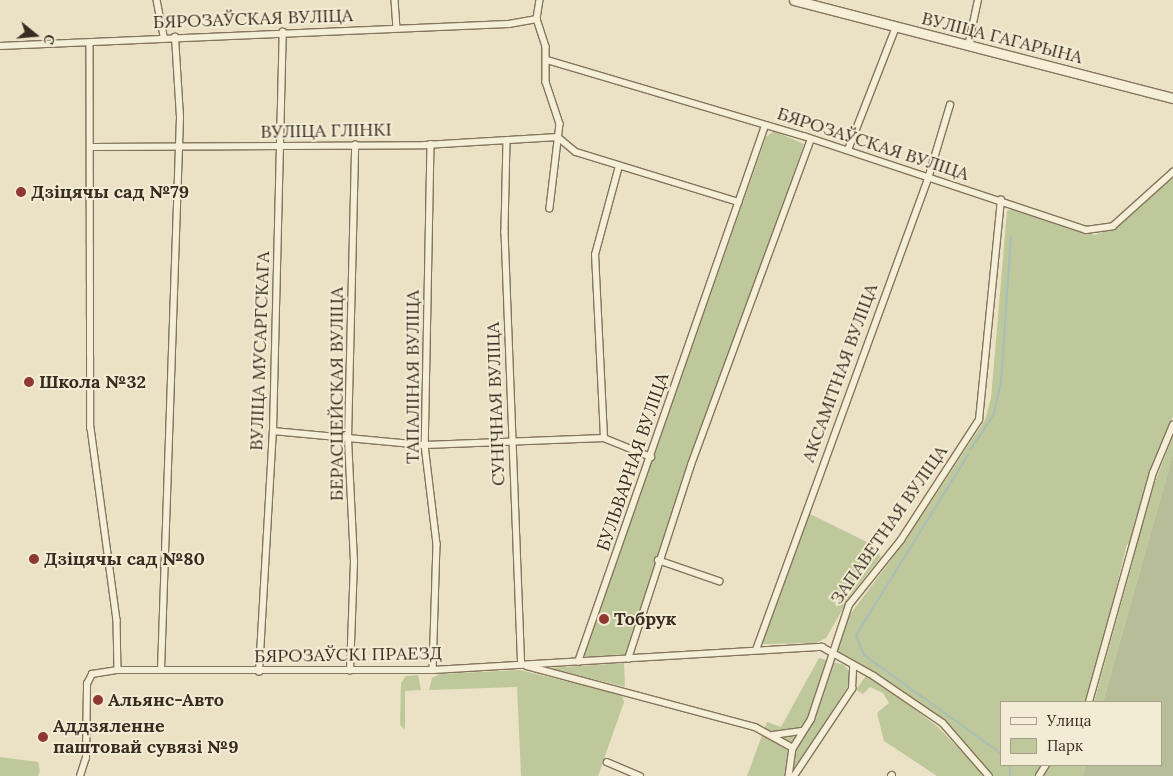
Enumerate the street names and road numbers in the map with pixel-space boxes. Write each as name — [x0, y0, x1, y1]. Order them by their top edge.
street label: БЯРОЗАЎСКАЯ ВУЛІЦА — [153, 5, 353, 33]
street label: ВУЛІЦА ГАГАРЫНА — [919, 8, 1085, 68]
street label: БЯРОЗАЎСКАЯ ВУЛІЦА — [774, 103, 972, 185]
street label: ВУЛІЦА ГЛІНКІ — [260, 119, 392, 143]
street label: ВУЛІЦА МУСАРГСКАГА — [246, 251, 274, 451]
street label: АКСАМІТНАЯ ВУЛІЦА — [798, 281, 882, 465]
street label: БЕРАСЦЕЙСКАЯ ВУЛІЦА — [326, 287, 348, 501]
street label: ТАПАЛІНАЯ ВУЛІЦА — [402, 290, 424, 464]
street label: СУНІЧНАЯ ВУЛІЦА — [482, 322, 510, 486]
street label: БУЛЬВАРНАЯ ВУЛІЦА — [592, 370, 674, 554]
street label: ЗАПАВЕТНАЯ ВУЛІЦА — [826, 441, 952, 609]
street label: БЯРОЗАЎСКІ ПРАЕЗД — [254, 643, 442, 667]

